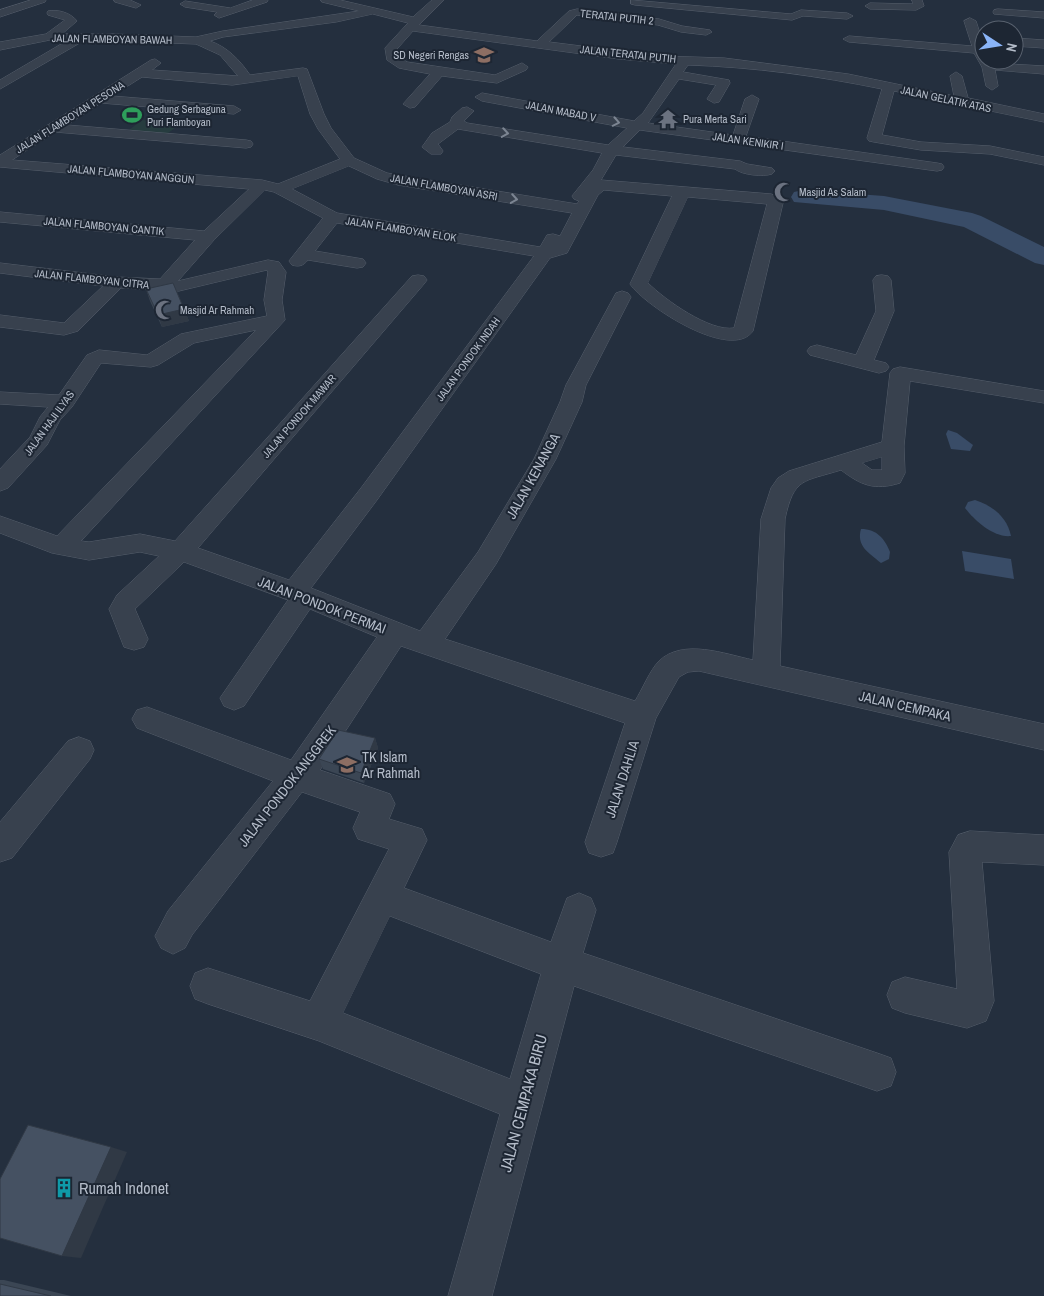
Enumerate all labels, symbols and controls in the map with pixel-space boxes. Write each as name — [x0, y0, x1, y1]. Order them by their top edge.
street label: TERATAI PUTIH 2 — [580, 6, 654, 28]
north arrow — [974, 20, 1024, 70]
street label: JALAN FLAMBOYAN BAWAH — [52, 31, 172, 47]
street label: JALAN TERATAI PUTIH — [579, 42, 677, 66]
text: N — [1002, 42, 1021, 54]
school or university icon: SD Negeri Rengas — [473, 44, 495, 66]
place label: SD Negeri Rengas — [393, 48, 469, 62]
street label: JALAN FLAMBOYAN PESONA — [13, 77, 128, 156]
street label: JALAN GELATIK ATAS — [899, 83, 993, 115]
street label: JALAN MABAD V — [525, 97, 597, 125]
place label: Gedung Serbaguna Puri Flamboyan — [147, 102, 226, 129]
sports icon: Gedung Serbaguna Puri Flamboyan — [121, 104, 143, 126]
temple icon: Pura Merta Sari — [657, 108, 679, 130]
place label: Pura Merta Sari — [683, 112, 747, 126]
one-way arrow — [612, 116, 621, 126]
one-way arrow — [500, 128, 509, 138]
street label: JALAN KENIKIR I — [712, 129, 784, 153]
street label: JALAN FLAMBOYAN ANGGUN — [67, 161, 195, 187]
street label: JALAN FLAMBOYAN ASRI — [389, 171, 499, 203]
mosque icon: Masjid As Salam — [773, 181, 795, 203]
place label: Masjid As Salam — [799, 185, 866, 199]
one-way arrow — [510, 194, 519, 204]
street label: JALAN FLAMBOYAN ELOK — [345, 213, 457, 245]
street label: JALAN FLAMBOYAN CANTIK — [43, 214, 165, 238]
street label: JALAN FLAMBOYAN CITRA — [34, 266, 151, 292]
mosque icon: Masjid Ar Rahmah — [154, 299, 176, 321]
place label: Masjid Ar Rahmah — [180, 303, 254, 317]
street label: JALAN PONDOK INDAH — [433, 314, 503, 404]
street label: JALAN PONDOK MAWAR — [259, 371, 339, 461]
street label: JALAN HAJI ILYAS — [21, 388, 77, 458]
street label: JALAN KENANGA — [502, 430, 564, 522]
street label: JALAN PONDOK PERMAI — [255, 572, 389, 638]
street label: JALAN CEMPAKA — [857, 687, 953, 725]
street label: JALAN PONDOK ANGGREK — [234, 722, 340, 850]
street label: JALAN DAHLIA — [601, 738, 643, 820]
place label: TK Islam Ar Rahmah — [361, 748, 420, 782]
school or university icon: TK Islam Ar Rahmah — [336, 754, 358, 776]
street label: JALAN CEMPAKA BIRU — [494, 1032, 552, 1174]
building icon: Rumah Indonet — [53, 1177, 75, 1199]
place label: Rumah Indonet — [79, 1177, 169, 1199]

